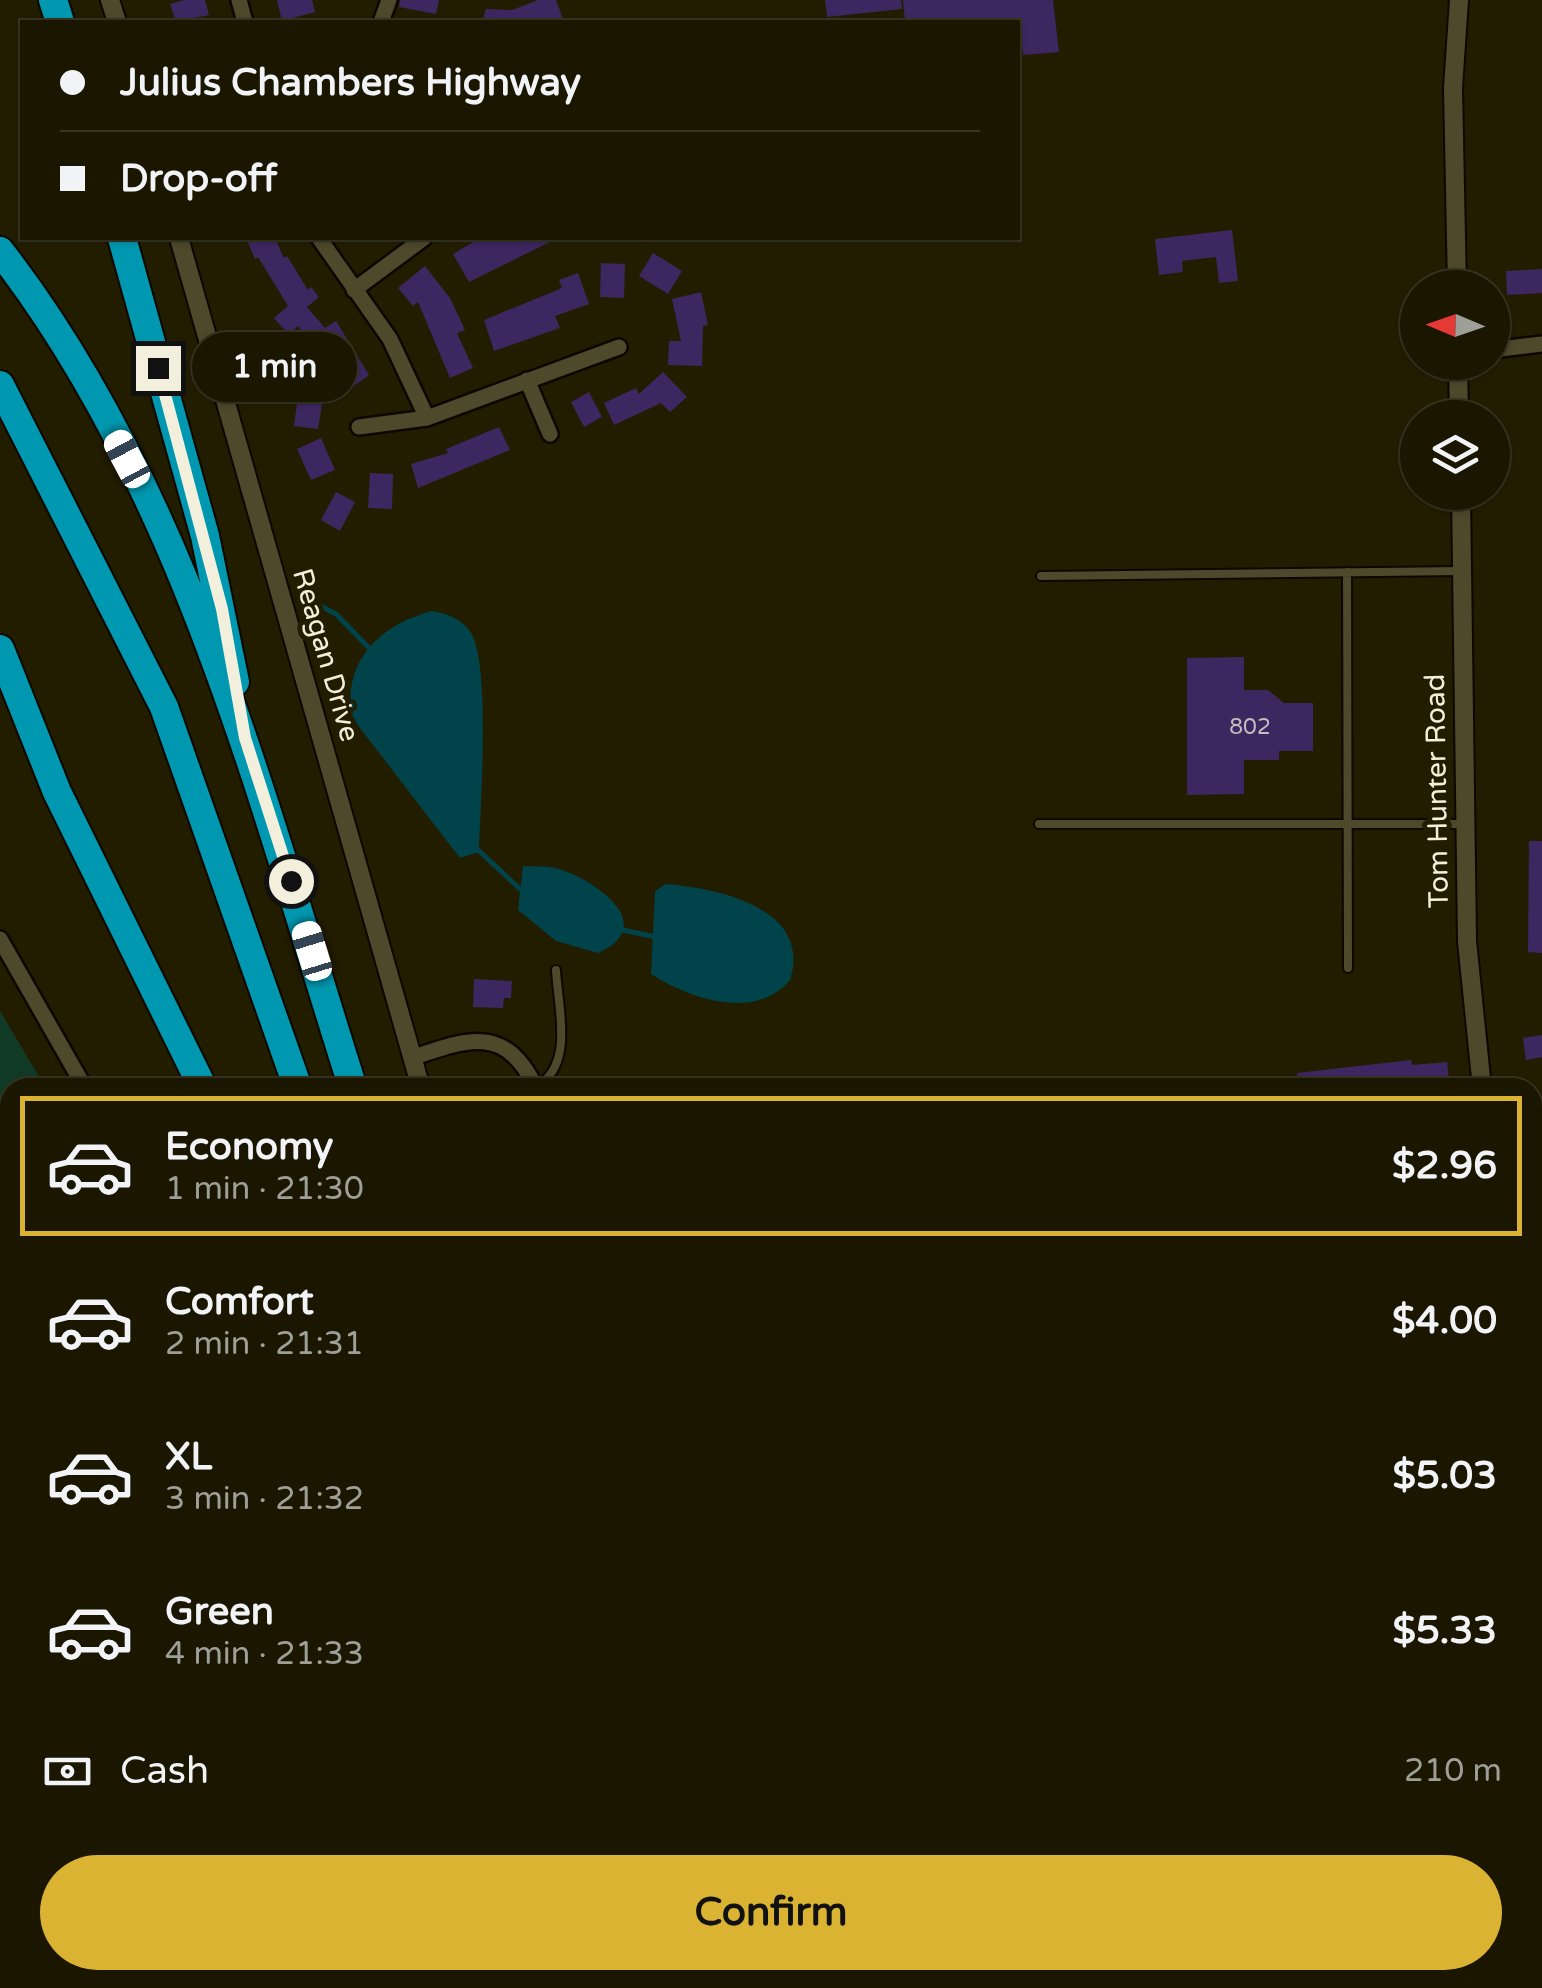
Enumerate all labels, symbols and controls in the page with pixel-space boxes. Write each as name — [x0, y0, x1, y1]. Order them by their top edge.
text: Julius Chambers Highway — [120, 60, 581, 106]
text: Drop-off — [120, 156, 277, 202]
north arrow — [1400, 270, 1510, 380]
map controls — [1400, 270, 1510, 510]
callout: 1 min — [193, 333, 358, 403]
route end — [136, 346, 181, 391]
text: 1 min — [232, 348, 317, 386]
button: layers — [1400, 400, 1510, 510]
car — [100, 425, 154, 493]
street label: Reagan Drive — [285, 565, 367, 745]
street label: Tom Hunter Road — [1418, 673, 1456, 909]
house number: 802 — [1229, 714, 1271, 740]
route start — [269, 859, 314, 904]
car — [289, 918, 335, 984]
icon: car — [45, 1121, 135, 1211]
text: Economy — [165, 1124, 333, 1170]
text: $2.96 — [1392, 1143, 1497, 1189]
text: 1 min · 21:30 — [165, 1170, 364, 1208]
icon: car — [45, 1276, 135, 1366]
text: Comfort — [165, 1279, 314, 1325]
text: $4.00 — [1392, 1298, 1497, 1344]
text: 2 min · 21:31 — [165, 1325, 364, 1363]
icon: car — [45, 1431, 135, 1521]
text: XL — [165, 1434, 212, 1480]
text: $5.03 — [1392, 1453, 1497, 1499]
text: 3 min · 21:32 — [165, 1480, 364, 1518]
icon: car — [45, 1586, 135, 1676]
text: Green — [165, 1589, 274, 1635]
text: $5.33 — [1392, 1608, 1497, 1654]
text: 4 min · 21:33 — [165, 1635, 364, 1673]
icon: cash — [40, 1744, 95, 1799]
text: Cash — [120, 1748, 209, 1794]
text: 210 m — [1404, 1752, 1502, 1790]
button: Confirm — [40, 1855, 1502, 1970]

